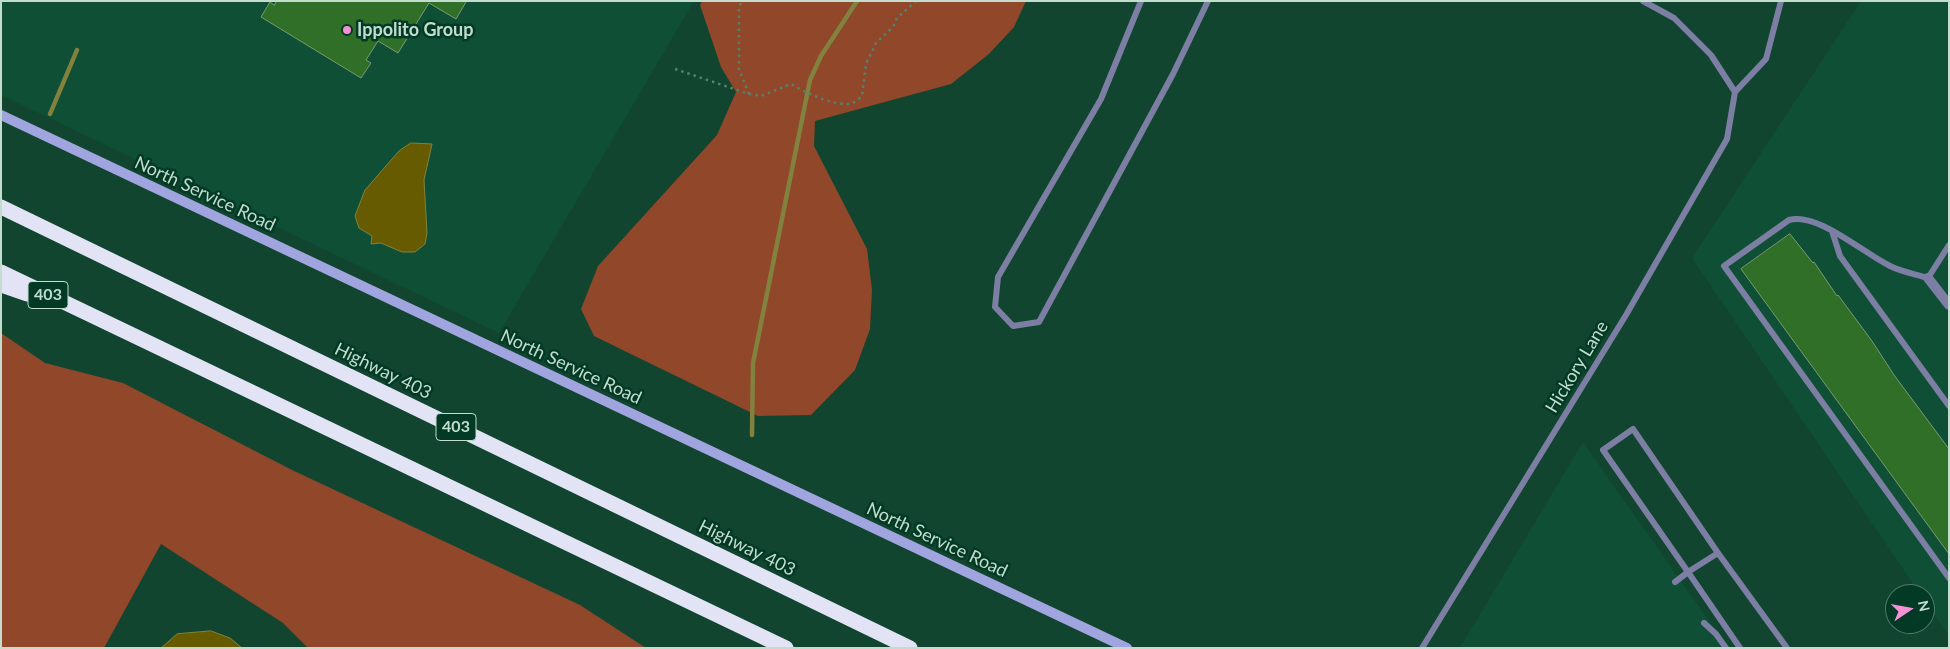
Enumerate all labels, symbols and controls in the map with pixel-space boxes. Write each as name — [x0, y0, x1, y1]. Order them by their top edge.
place label: Ippolito Group — [357, 19, 473, 41]
marker: Ippolito Group — [341, 24, 353, 36]
street label: North Service Road — [131, 152, 279, 236]
road number: 403 — [28, 282, 68, 308]
street label: Hickory Lane — [1541, 317, 1613, 417]
street label: North Service Road — [497, 325, 645, 409]
street label: Highway 403 — [331, 338, 435, 404]
road number: 403 — [436, 414, 476, 441]
street label: North Service Road — [863, 498, 1011, 582]
street label: Highway 403 — [695, 515, 799, 581]
north arrow — [1885, 584, 1935, 634]
text: N — [1915, 599, 1934, 613]

